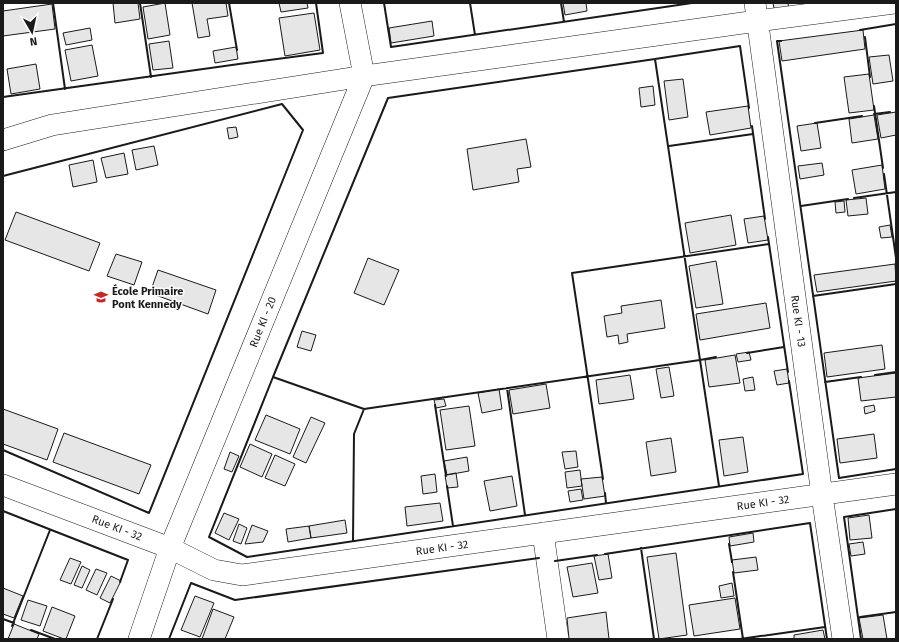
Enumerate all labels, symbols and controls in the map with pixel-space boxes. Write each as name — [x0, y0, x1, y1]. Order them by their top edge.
north arrow — [12, 12, 52, 52]
text: N — [29, 34, 38, 48]
place label: École Primaire Pont Kennedy — [112, 284, 183, 311]
school or university icon: École Primaire Pont Kennedy — [93, 289, 109, 305]
street label: Rue KI - 13 — [788, 294, 808, 348]
street label: Rue KI - 20 — [247, 295, 279, 349]
street label: Rue KI - 32 — [736, 493, 790, 513]
street label: Rue KI - 32 — [90, 512, 144, 544]
street label: Rue KI - 32 — [415, 538, 469, 558]

